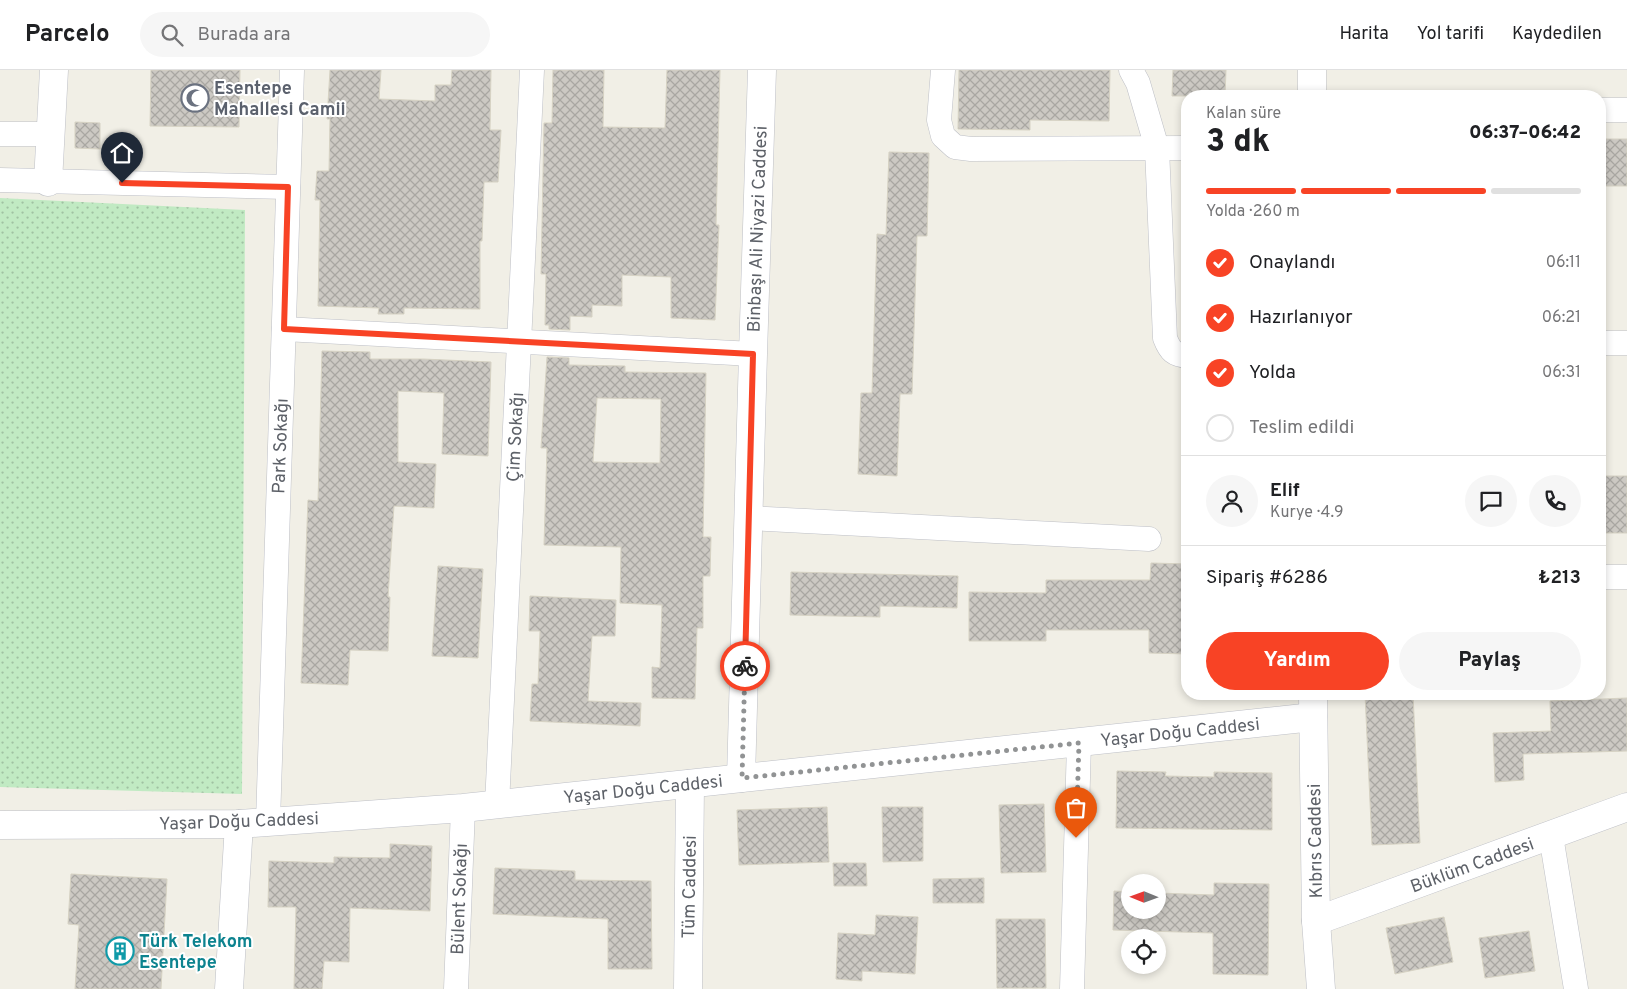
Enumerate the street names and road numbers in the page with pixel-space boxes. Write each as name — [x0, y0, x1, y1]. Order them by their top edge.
street label: Binbaşı Ali Niyazi Caddesi — [743, 125, 774, 333]
street label: Çim Sokağı — [503, 392, 530, 483]
street label: Park Sokağı — [268, 398, 295, 494]
street label: Yaşar Doğu Caddesi — [1099, 714, 1261, 753]
street label: Yaşar Doğu Caddesi — [562, 771, 724, 810]
street label: Kıbrıs Caddesi — [1304, 783, 1329, 899]
street label: Yaşar Doğu Caddesi — [159, 808, 319, 837]
street label: Büklüm Caddesi — [1408, 833, 1538, 899]
street label: Tüm Caddesi — [678, 835, 703, 939]
street label: Bülent Sokağı — [447, 843, 474, 955]

